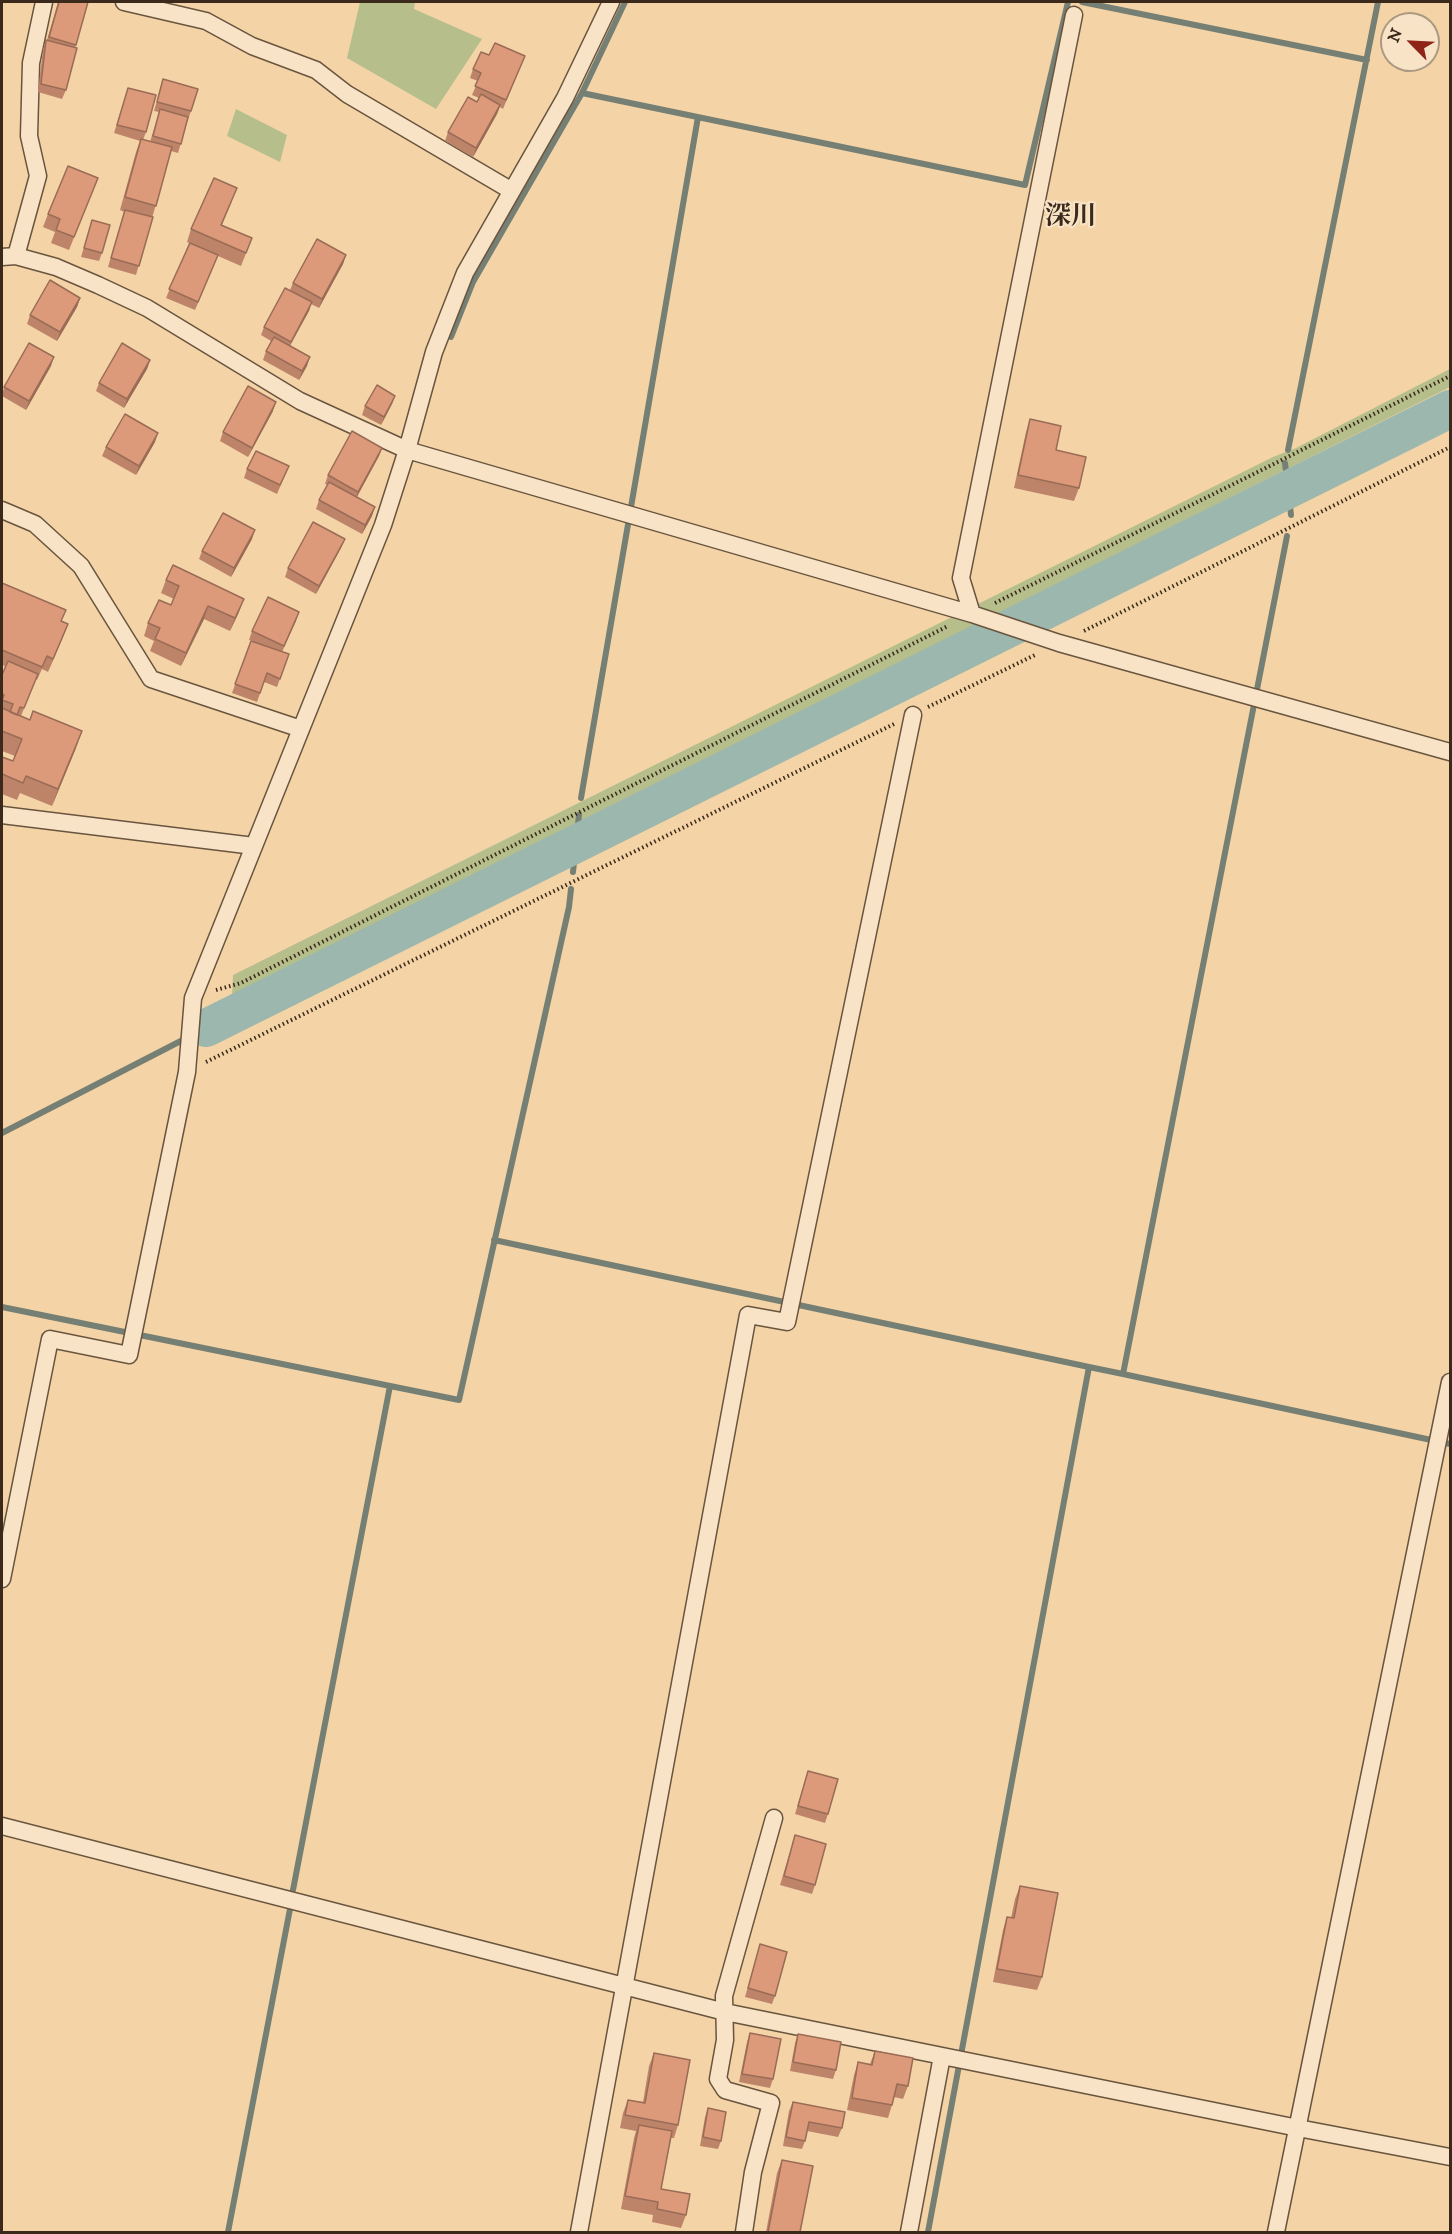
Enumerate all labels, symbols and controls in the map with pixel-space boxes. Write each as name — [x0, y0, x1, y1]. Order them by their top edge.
north arrow — [1380, 12, 1440, 72]
text: N — [1384, 25, 1407, 46]
district label: 深川 — [1045, 203, 1097, 235]

